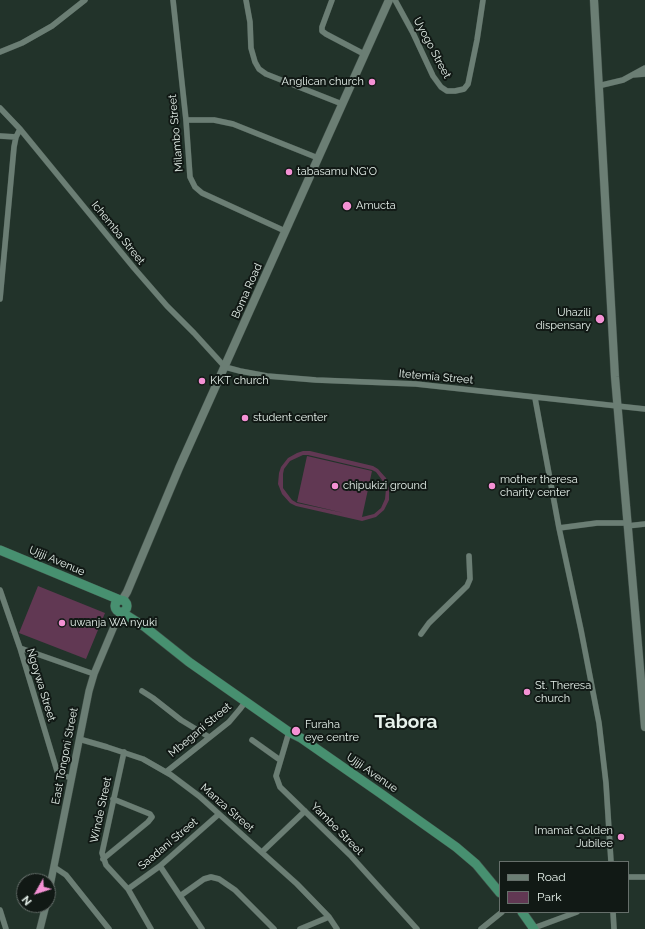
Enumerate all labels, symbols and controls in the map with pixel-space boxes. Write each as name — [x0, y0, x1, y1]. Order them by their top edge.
street label: Uyogo Street — [410, 15, 454, 81]
place label: Anglican church — [282, 75, 364, 89]
marker: Anglican church — [367, 77, 377, 87]
street label: Milambo Street — [166, 94, 186, 172]
place label: tabasamu NG'O — [297, 165, 377, 179]
marker: tabasamu NG'O — [284, 167, 294, 177]
street label: Ichemba Street — [88, 199, 148, 267]
place label: Amucta — [356, 199, 396, 213]
marker: Amucta — [341, 200, 353, 212]
street label: Boma Road — [229, 261, 265, 321]
place label: Uhazili dispensary — [536, 306, 591, 332]
marker: Uhazili dispensary — [594, 313, 606, 325]
street label: Itetemia Street — [398, 367, 474, 387]
place label: KKT church — [210, 374, 269, 388]
marker: KKT church — [197, 376, 207, 386]
place label: student center — [253, 411, 327, 425]
marker: student center — [240, 413, 250, 423]
place label: mother theresa charity center — [500, 473, 578, 499]
place label: chipukizi ground — [343, 479, 427, 493]
marker: chipukizi ground — [330, 481, 340, 491]
marker: mother theresa charity center — [487, 481, 497, 491]
street label: Ujiji Avenue — [27, 543, 87, 579]
place label: uwanja WA nyuki — [70, 616, 157, 630]
marker: uwanja WA nyuki — [57, 618, 67, 628]
street label: Ngoywa Street — [24, 647, 58, 723]
place label: St. Theresa church — [535, 679, 591, 705]
marker: St. Theresa church — [522, 687, 532, 697]
street label: Mbegani Street — [166, 700, 234, 760]
street label: East Tongoni Street — [49, 706, 81, 806]
district label: Tabora — [375, 711, 437, 733]
place label: Furaha eye centre — [305, 718, 359, 744]
marker: Furaha eye centre — [290, 725, 302, 737]
street label: Ujiji Avenue — [344, 751, 400, 795]
street label: Winde Street — [88, 776, 114, 844]
street label: Manza Street — [197, 781, 257, 835]
street label: Yambe Street — [308, 800, 366, 858]
street label: Saadani Street — [136, 815, 200, 873]
place label: Imamat Golden Jubilee — [534, 824, 613, 850]
marker: Imamat Golden Jubilee — [616, 832, 626, 842]
legend — [499, 861, 629, 913]
text: Road — [537, 870, 566, 884]
north arrow — [16, 873, 56, 913]
text: Park — [537, 890, 562, 904]
text: N — [19, 893, 35, 908]

